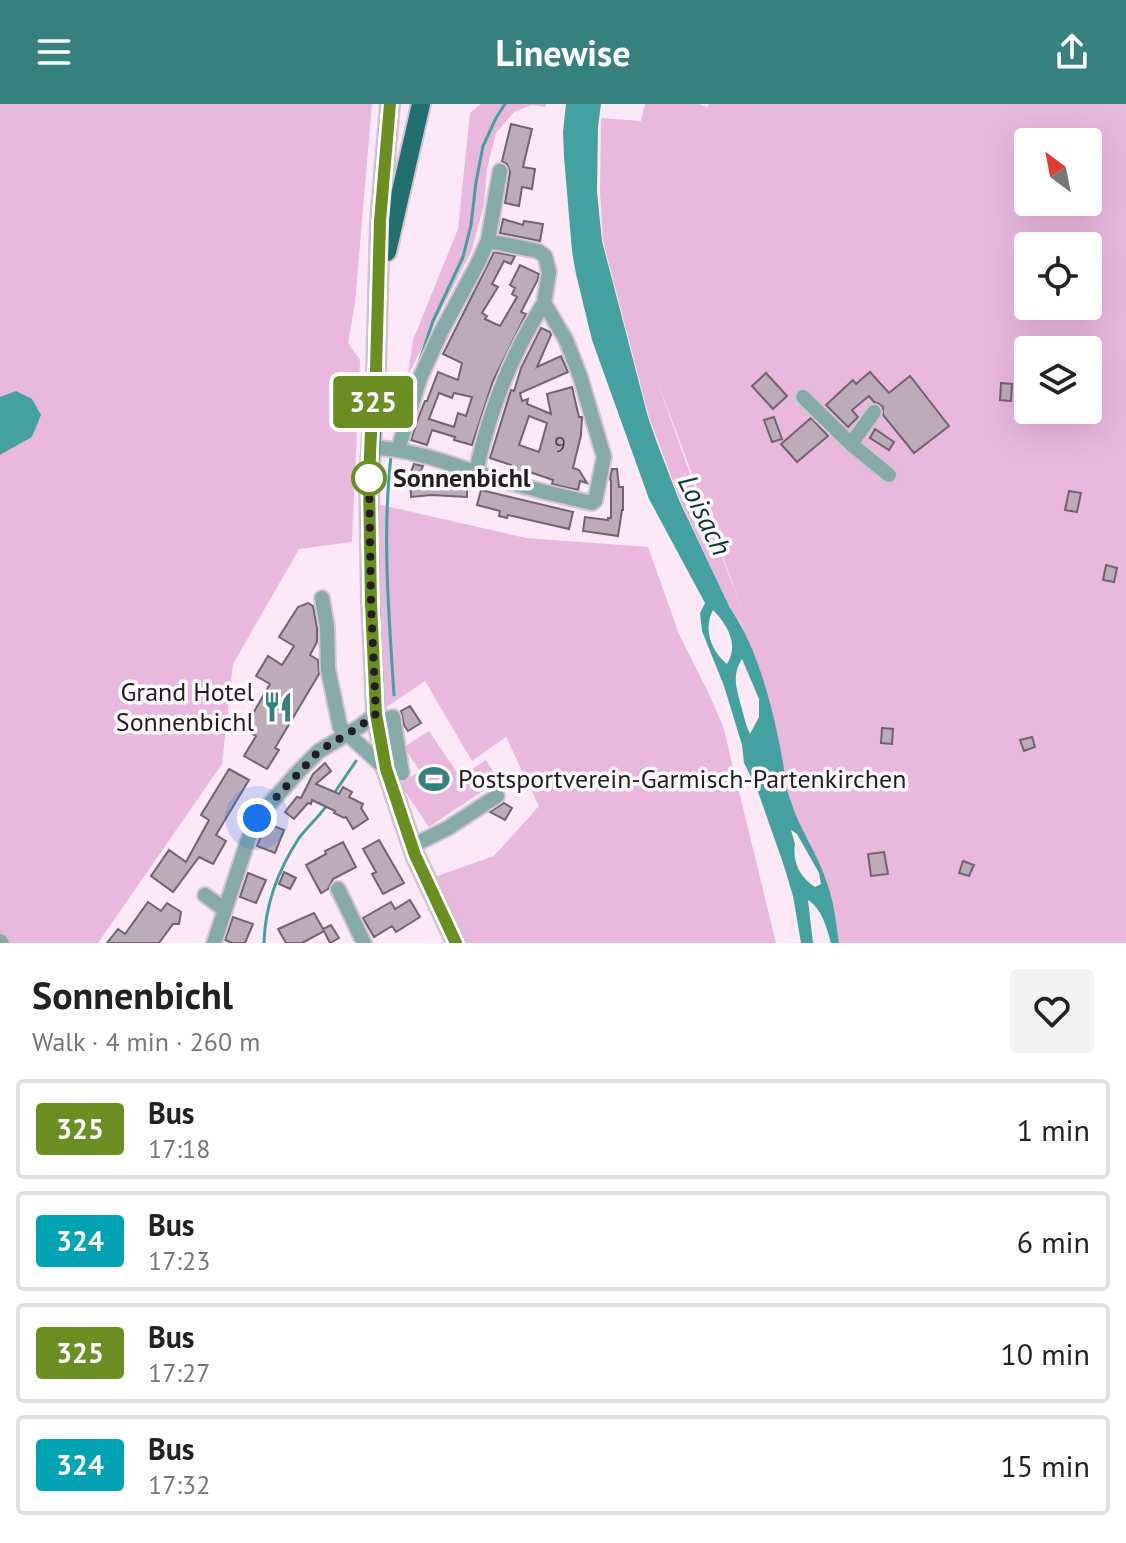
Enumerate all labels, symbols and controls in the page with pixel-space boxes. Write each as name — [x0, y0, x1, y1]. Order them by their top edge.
text: Linewise — [495, 29, 631, 76]
icon: menu — [32, 30, 76, 74]
icon: share — [1050, 30, 1094, 74]
north arrow — [1014, 128, 1102, 216]
map controls — [1014, 128, 1102, 424]
button: locate — [1014, 232, 1102, 320]
button: layers — [1014, 336, 1102, 424]
line badge: 325 — [327, 376, 419, 428]
text: 325 — [349, 383, 397, 420]
house number: 9 — [554, 430, 566, 458]
marker: Sonnenbichl — [352, 461, 386, 495]
place label: Sonnenbichl — [393, 461, 531, 494]
water label: Loisach — [670, 468, 741, 561]
place label: Grand Hotel Sonnenbichl — [116, 675, 254, 738]
restaurant icon: Grand Hotel Sonnenbichl — [261, 690, 295, 724]
sports icon: Postsportverein-Garmisch-Partenkirchen — [417, 762, 451, 796]
place label: Postsportverein-Garmisch-Partenkirchen — [458, 762, 906, 795]
your location — [237, 798, 277, 838]
button: heart — [1010, 969, 1094, 1053]
text: Sonnenbichl — [32, 970, 233, 1019]
text: Walk · 4 min · 260 m — [32, 1025, 260, 1058]
text: Bus — [148, 1093, 195, 1132]
text: 325 — [56, 1110, 104, 1147]
text: 1 min — [1017, 1110, 1090, 1149]
text: 17:18 — [148, 1132, 210, 1165]
text: Bus — [148, 1205, 195, 1244]
text: 324 — [56, 1222, 104, 1259]
text: 6 min — [1017, 1222, 1090, 1261]
text: 17:23 — [148, 1244, 210, 1277]
text: Bus — [148, 1317, 195, 1356]
text: 325 — [56, 1334, 104, 1371]
text: 10 min — [1000, 1334, 1090, 1373]
text: 17:27 — [148, 1356, 210, 1389]
text: Bus — [148, 1429, 195, 1468]
text: 324 — [56, 1446, 104, 1483]
text: 15 min — [1000, 1446, 1090, 1485]
text: 17:32 — [148, 1468, 210, 1501]

